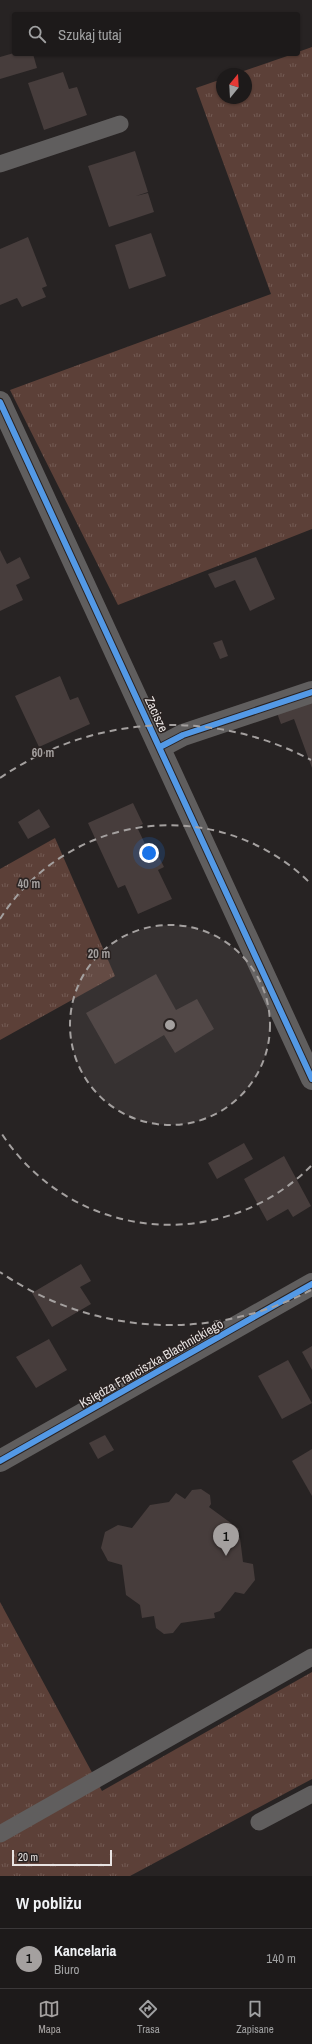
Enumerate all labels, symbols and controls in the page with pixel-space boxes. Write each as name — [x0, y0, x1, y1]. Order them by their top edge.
search box — [12, 12, 300, 56]
icon: search — [26, 23, 48, 45]
text: Szukaj tutaj — [58, 24, 122, 45]
north arrow — [216, 68, 252, 104]
street label: Zacisze — [141, 694, 172, 735]
text: 60 m — [32, 745, 54, 761]
your location — [139, 843, 159, 863]
text: 40 m — [18, 876, 40, 892]
text: 20 m — [88, 946, 110, 962]
centre of rings — [163, 1018, 177, 1032]
street label: Księdza Franciszka Blachnickiego — [76, 1315, 226, 1412]
pin: 1 — [213, 1523, 239, 1556]
scale bar — [12, 1848, 112, 1867]
text: 20 m — [18, 1850, 38, 1864]
text: W pobliżu — [16, 1891, 82, 1914]
text: Kancelaria — [54, 1940, 116, 1961]
text: 1 — [26, 1950, 32, 1967]
text: 140 m — [266, 1950, 296, 1967]
text: Biuro — [54, 1961, 79, 1978]
tab: Mapa — [38, 1998, 61, 2036]
tab: Trasa — [137, 1998, 160, 2036]
tab: Zapisane — [236, 1998, 274, 2036]

